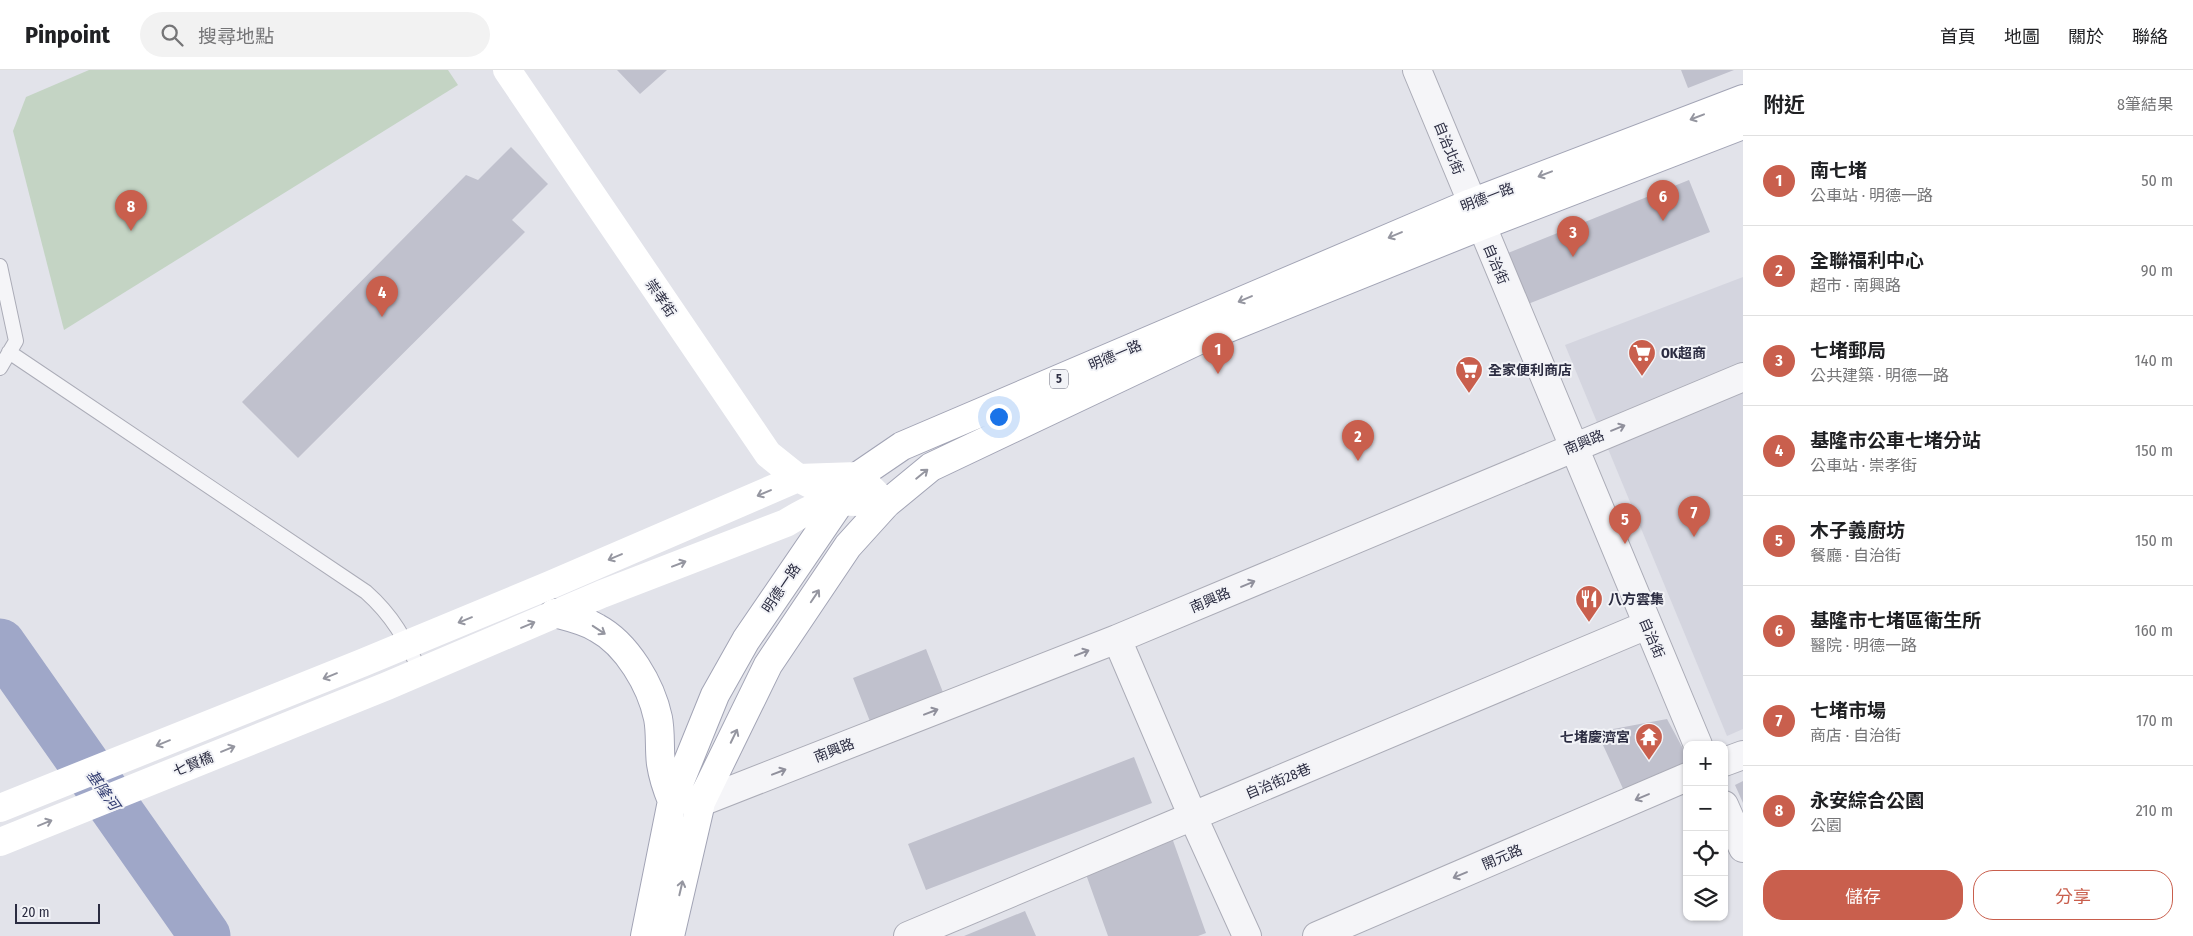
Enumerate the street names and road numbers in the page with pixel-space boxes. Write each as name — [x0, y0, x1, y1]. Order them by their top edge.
street label: 自治北街 — [1430, 119, 1467, 177]
street label: 明德一路 — [1458, 179, 1516, 215]
street label: 自治街 — [1480, 242, 1512, 287]
street label: 崇孝街 — [642, 276, 679, 320]
street label: 明德一路 — [1086, 337, 1144, 374]
road number: 5 — [1050, 370, 1068, 388]
street label: 南興路 — [1562, 427, 1607, 458]
street label: 明德一路 — [759, 560, 804, 616]
street label: 南興路 — [1188, 584, 1233, 616]
street label: 自治街 — [1636, 616, 1668, 661]
street label: 南興路 — [812, 735, 857, 766]
street label: 七賢橋 — [171, 749, 216, 780]
street label: 自治街28巷 — [1243, 760, 1313, 803]
street label: 開元路 — [1480, 841, 1525, 873]

